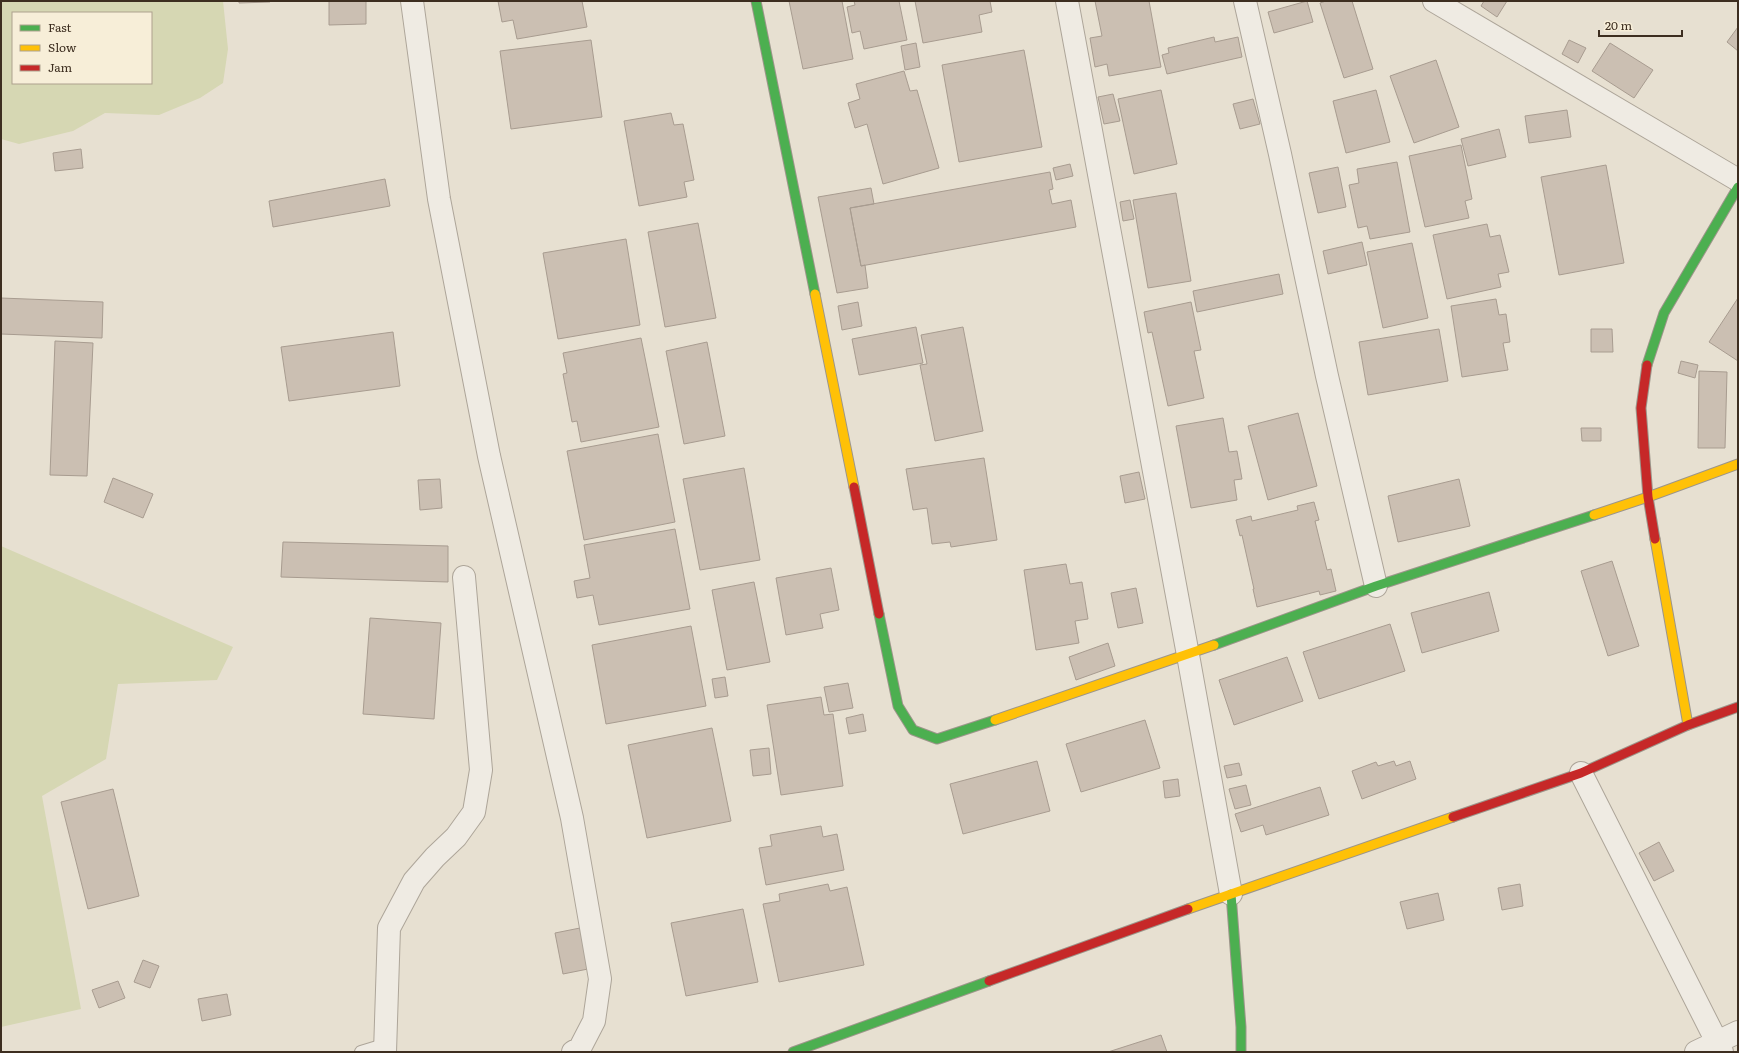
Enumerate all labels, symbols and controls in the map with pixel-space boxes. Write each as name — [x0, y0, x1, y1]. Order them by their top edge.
legend — [12, 12, 152, 84]
scale bar — [1599, 12, 1682, 38]
text: 20 m — [1605, 16, 1632, 34]
text: Fast — [48, 18, 72, 36]
text: Slow — [48, 38, 77, 56]
text: Jam — [48, 58, 73, 76]

